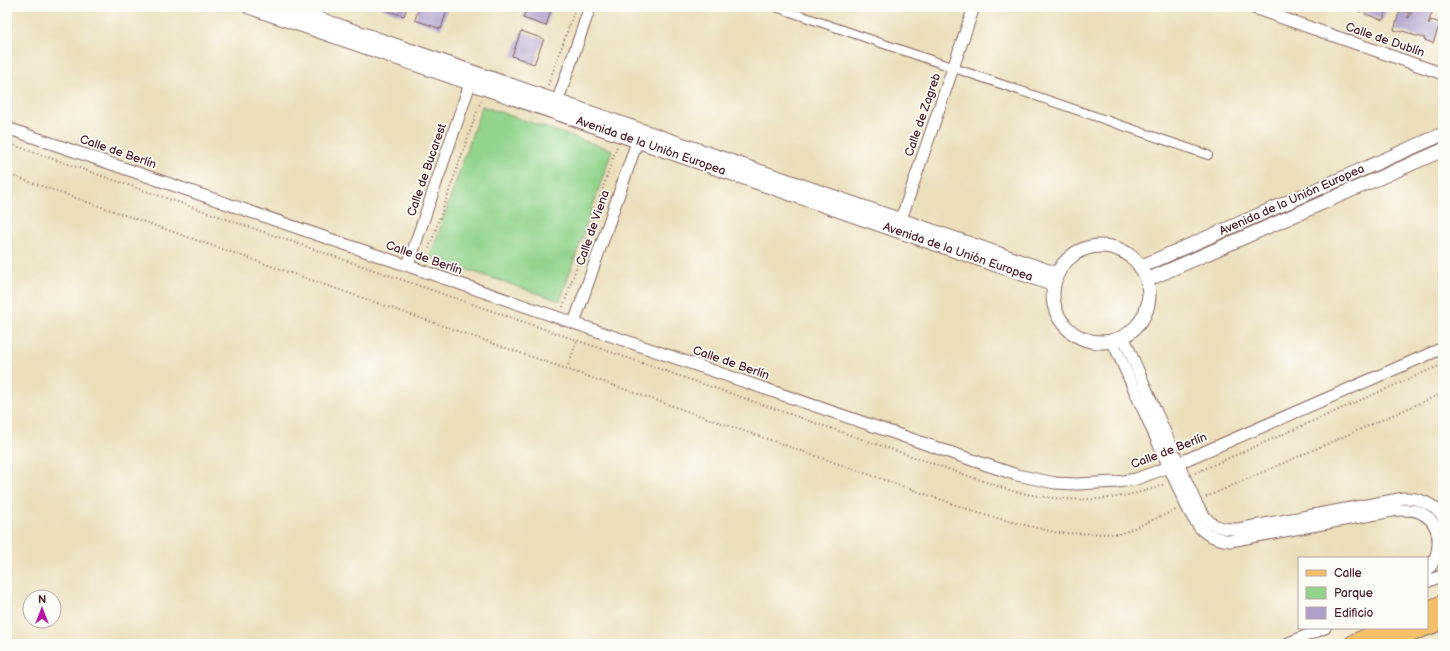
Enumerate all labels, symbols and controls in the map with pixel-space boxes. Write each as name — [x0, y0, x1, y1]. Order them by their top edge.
street label: Calle de Dublín — [1343, 19, 1427, 61]
street label: Calle de Zagreb — [902, 71, 944, 159]
street label: Avenida de la Unión Europea — [574, 113, 728, 179]
street label: Calle de Bucarest — [404, 121, 450, 218]
street label: Calle de Berlín — [78, 132, 159, 172]
street label: Avenida de la Unión Europea — [1217, 161, 1367, 239]
street label: Calle de Viena — [573, 188, 613, 268]
street label: Avenida de la Unión Europea — [881, 219, 1035, 285]
street label: Calle de Berlín — [384, 238, 465, 278]
street label: Calle de Berlín — [691, 343, 772, 383]
street label: Calle de Berlín — [1129, 430, 1209, 472]
legend — [1298, 557, 1428, 629]
text: Calle — [1334, 566, 1362, 581]
text: Parque — [1334, 586, 1373, 601]
north arrow — [22, 589, 62, 629]
text: N — [38, 593, 46, 606]
text: Edificio — [1334, 606, 1374, 621]

